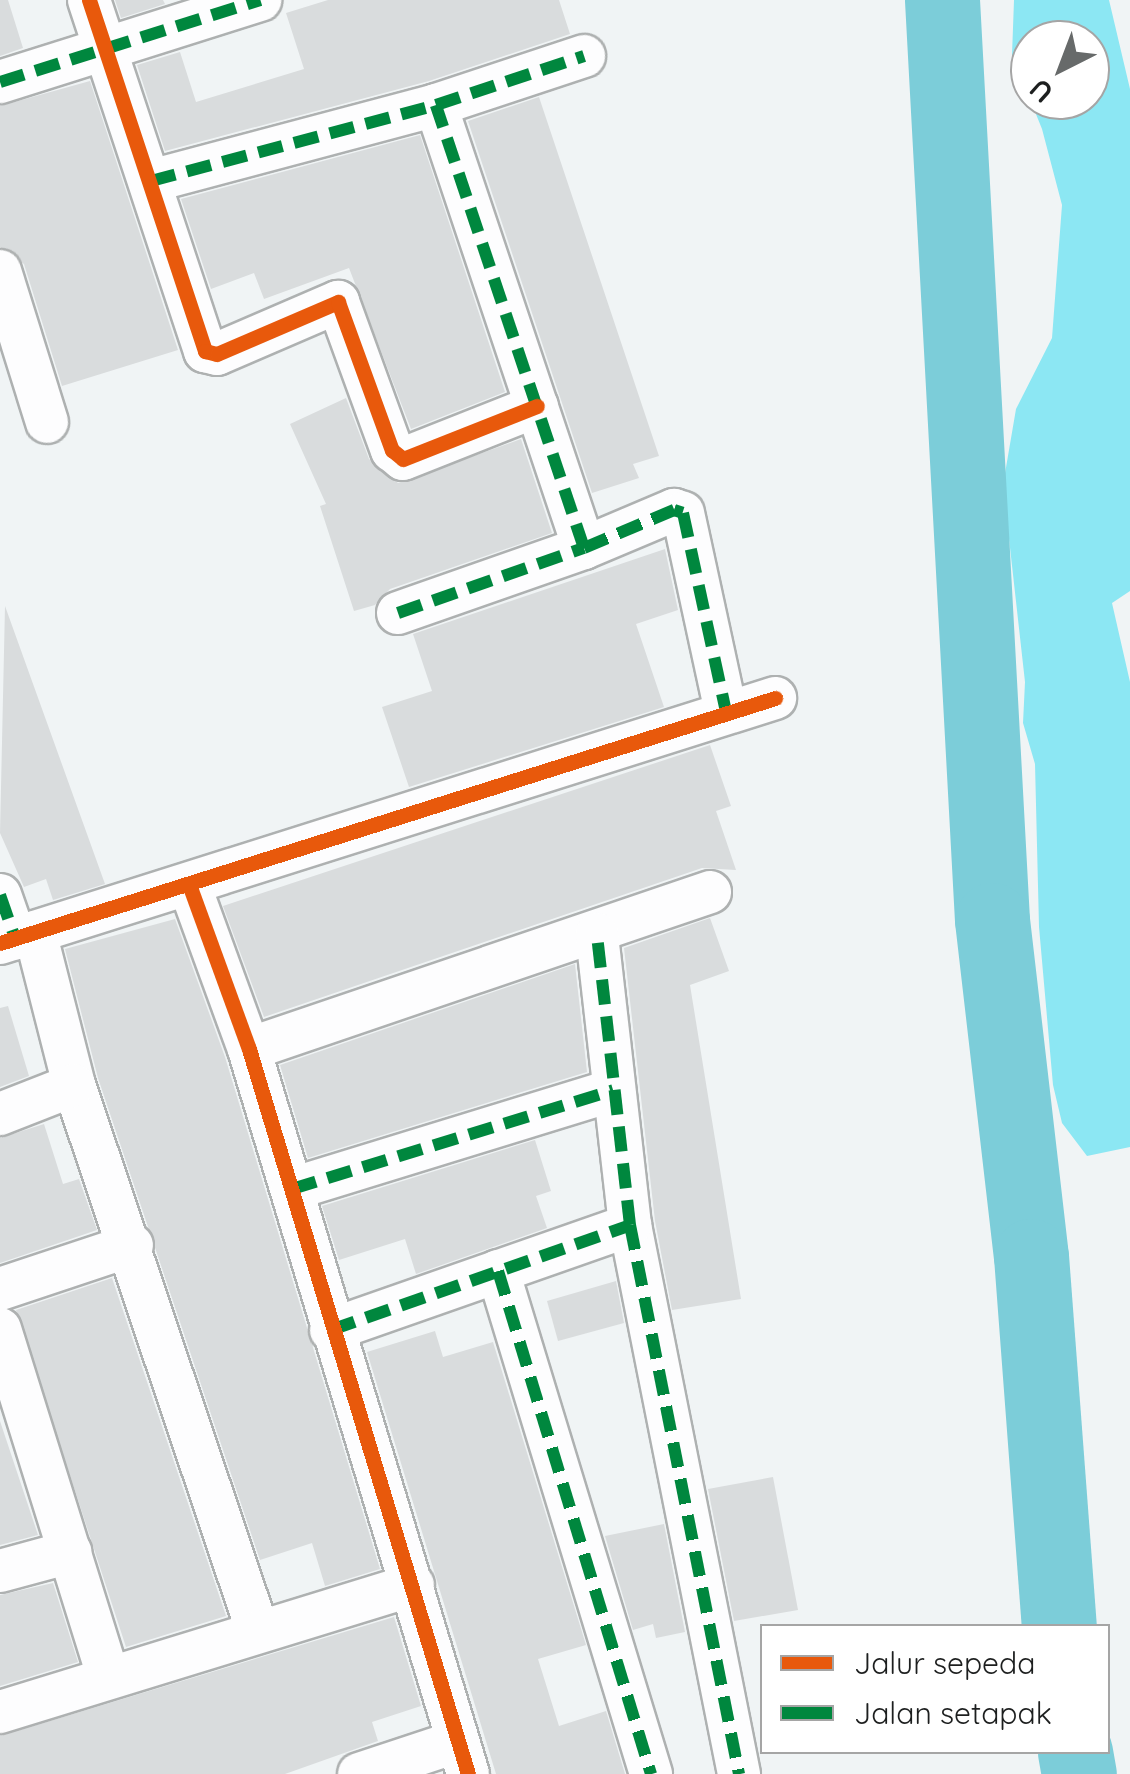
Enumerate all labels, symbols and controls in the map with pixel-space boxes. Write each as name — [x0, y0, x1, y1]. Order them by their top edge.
north arrow — [1010, 20, 1110, 120]
text: U — [1022, 72, 1060, 111]
legend — [760, 1624, 1110, 1754]
text: Jalur sepeda — [854, 1644, 1035, 1682]
text: Jalan setapak — [854, 1694, 1052, 1732]

